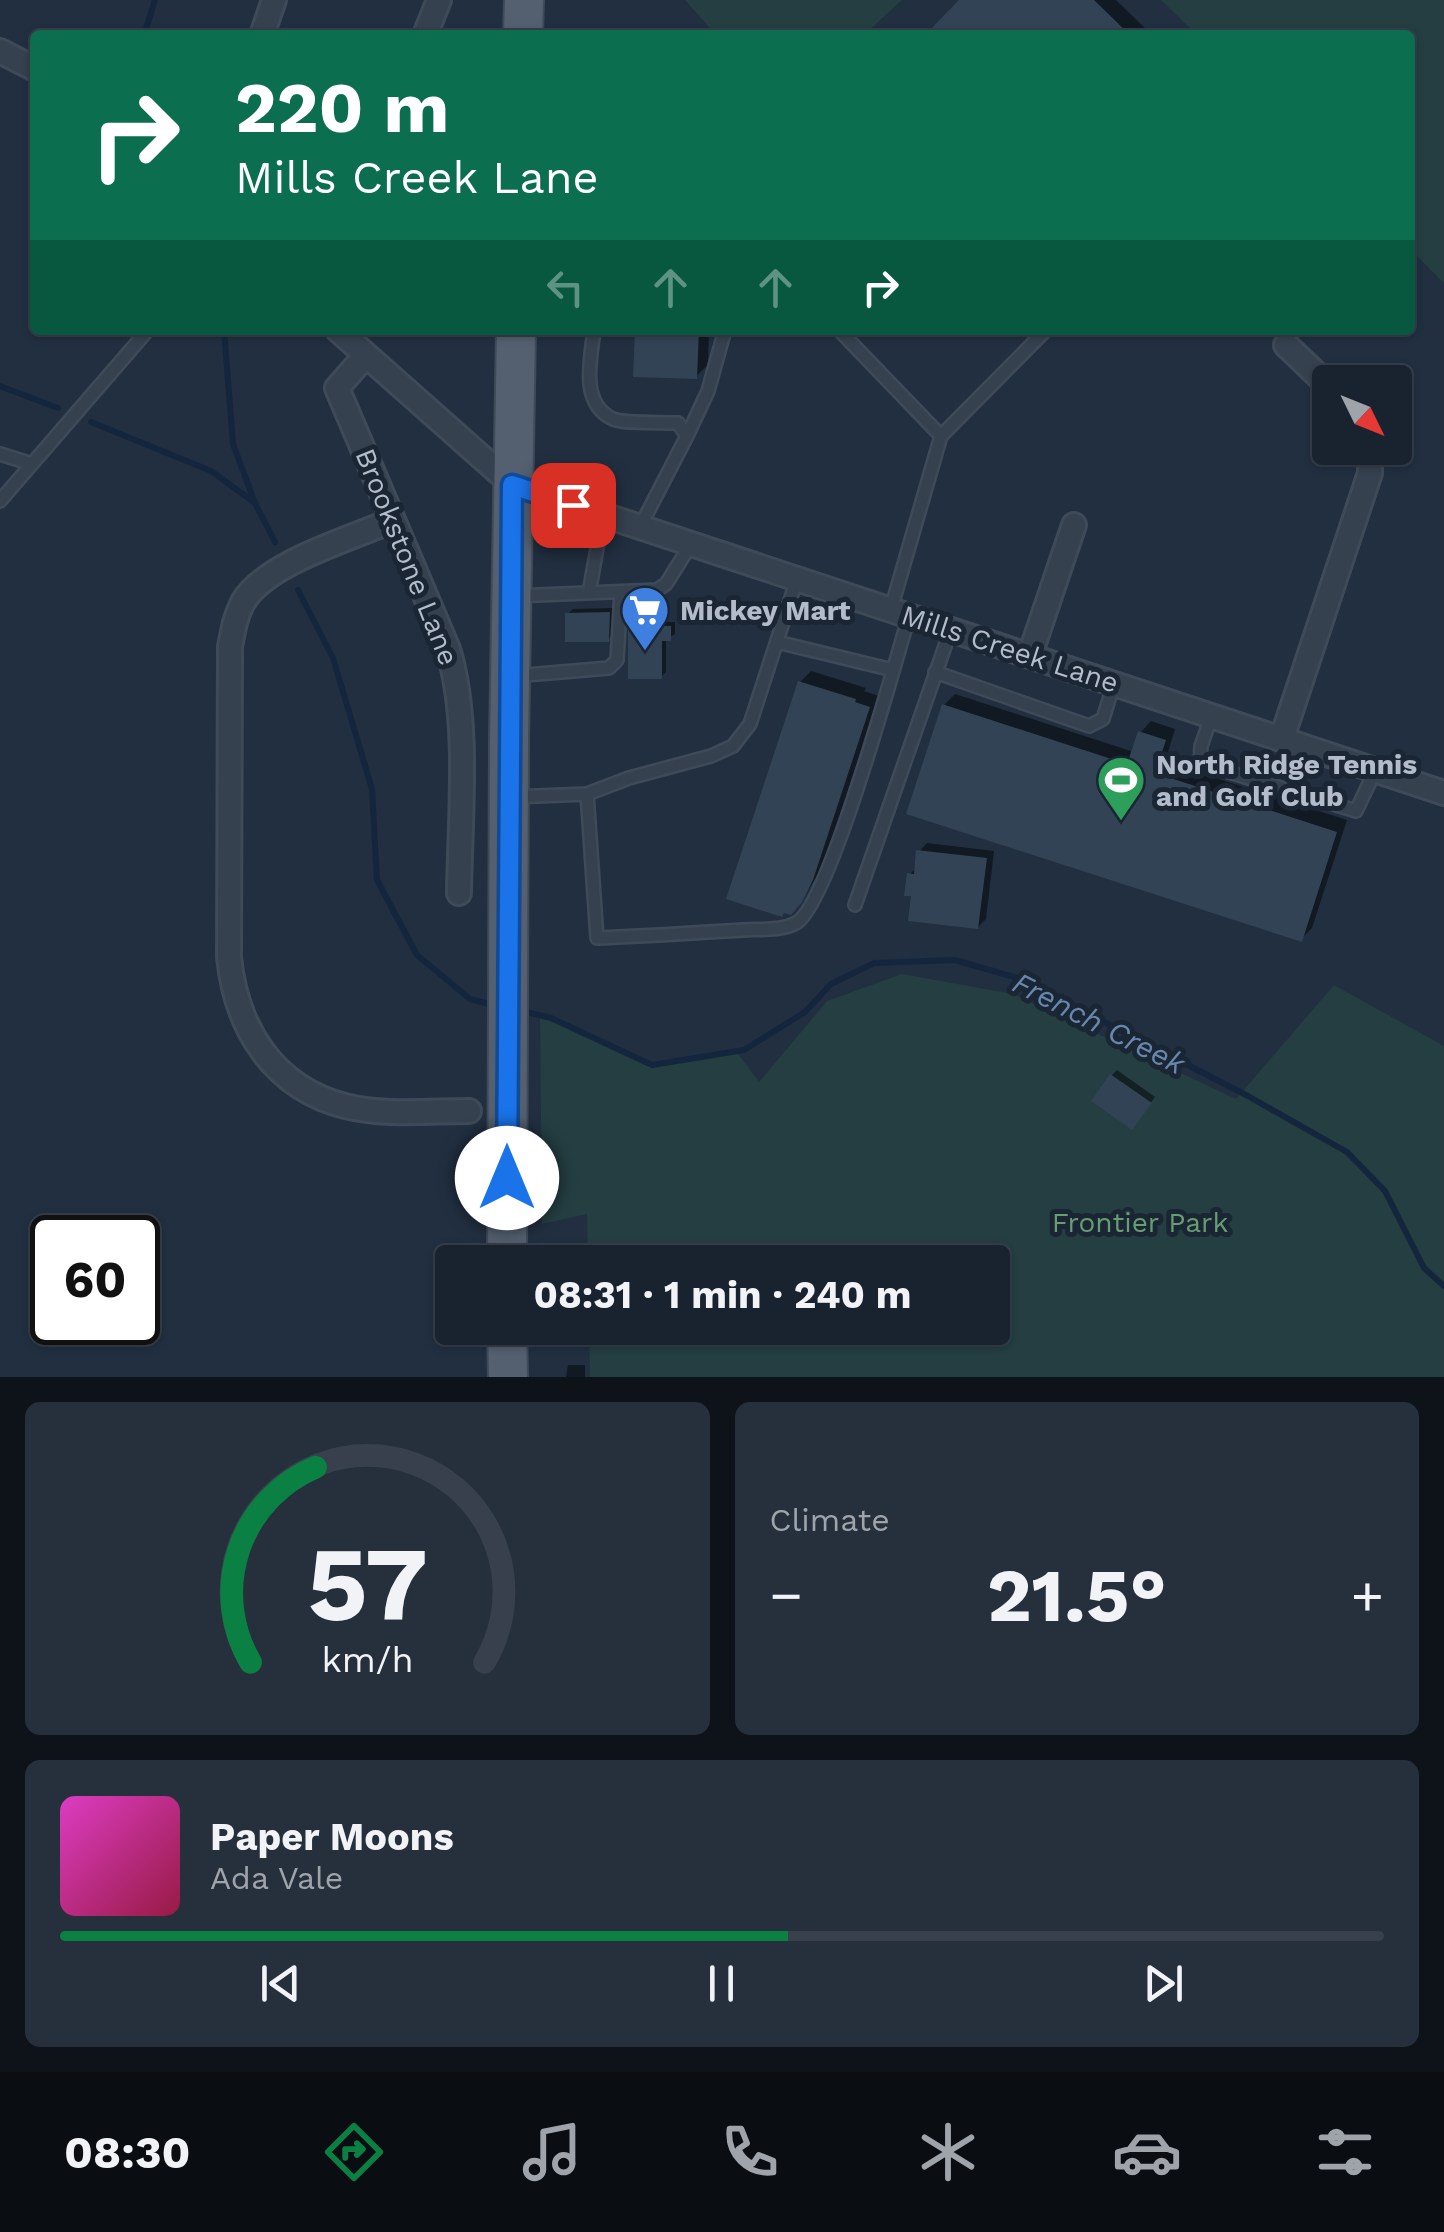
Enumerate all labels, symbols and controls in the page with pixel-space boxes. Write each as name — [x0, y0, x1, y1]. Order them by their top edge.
text: 220 m — [235, 67, 449, 149]
icon: right — [70, 70, 200, 200]
text: Mills Creek Lane — [235, 151, 599, 204]
icon: left — [538, 260, 593, 315]
icon: ahead — [643, 260, 698, 315]
icon: ahead — [748, 260, 803, 315]
icon: right — [853, 260, 908, 315]
north arrow — [1312, 365, 1412, 465]
map controls — [1312, 365, 1412, 465]
street label: Brookstone Lane — [348, 444, 466, 670]
pin — [531, 463, 616, 548]
icon: arrive — [546, 478, 601, 533]
supermarket icon: Mickey Mart — [619, 584, 671, 652]
place label: Mickey Mart — [680, 594, 851, 627]
street label: Mills Creek Lane — [897, 598, 1123, 700]
place label: North Ridge Tennis and Golf Club — [1156, 748, 1417, 813]
sports icon: North Ridge Tennis and Golf Club — [1095, 754, 1147, 822]
water label: French Creek — [1007, 965, 1192, 1082]
position arrow — [455, 1126, 559, 1230]
park label: Frontier Park — [1052, 1206, 1228, 1239]
speed limit sign: 60 — [30, 1215, 160, 1345]
text: 08:31 · 1 min · 240 m — [533, 1273, 912, 1317]
text: Climate — [770, 1501, 890, 1539]
text: 57 — [307, 1523, 428, 1645]
text: 21.5° — [987, 1551, 1167, 1639]
text: − — [770, 1563, 803, 1627]
text: + — [1351, 1563, 1384, 1627]
text: km/h — [321, 1639, 413, 1681]
text: Paper Moons — [210, 1815, 454, 1859]
text: Ada Vale — [210, 1859, 343, 1897]
icon: previous — [253, 1956, 308, 2011]
icon: pause — [694, 1956, 749, 2011]
icon: next — [1136, 1956, 1191, 2011]
icon: directions — [319, 2117, 389, 2187]
icon: music — [517, 2117, 587, 2187]
icon: phone — [715, 2117, 785, 2187]
icon: climate — [913, 2117, 983, 2187]
icon: car — [1112, 2117, 1182, 2187]
icon: filters — [1310, 2117, 1380, 2187]
text: 08:30 — [64, 2126, 191, 2179]

